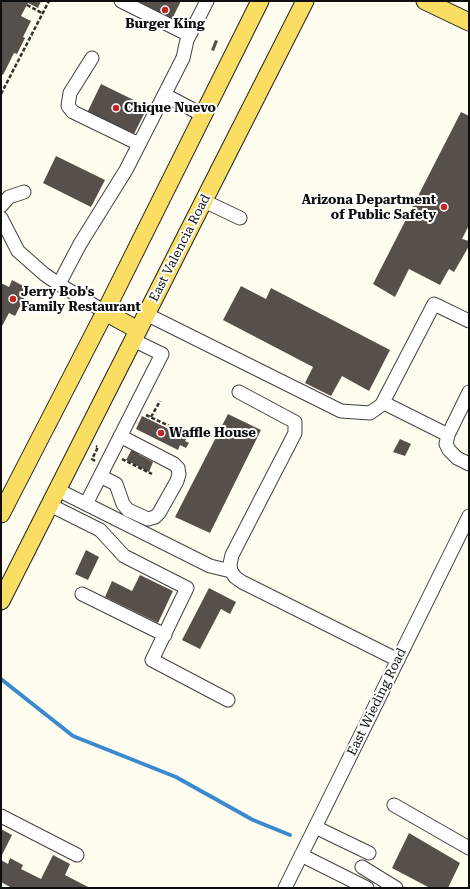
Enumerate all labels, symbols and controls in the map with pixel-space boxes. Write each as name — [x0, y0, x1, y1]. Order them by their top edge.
marker: Burger King — [160, 5, 170, 15]
place label: Burger King — [125, 16, 205, 32]
place label: Chique Nuevo — [124, 100, 216, 116]
marker: Chique Nuevo — [111, 103, 121, 113]
street label: East Valencia Road — [146, 192, 214, 304]
place label: Arizona Department of Public Safety — [302, 192, 436, 223]
marker: Arizona Department of Public Safety — [439, 202, 449, 212]
place label: Jerry Bob's Family Restaurant — [21, 284, 141, 315]
marker: Jerry Bob's Family Restaurant — [8, 294, 18, 304]
place label: Waffle House — [169, 425, 256, 441]
marker: Waffle House — [156, 428, 166, 438]
street label: East Wieding Road — [344, 646, 410, 758]

